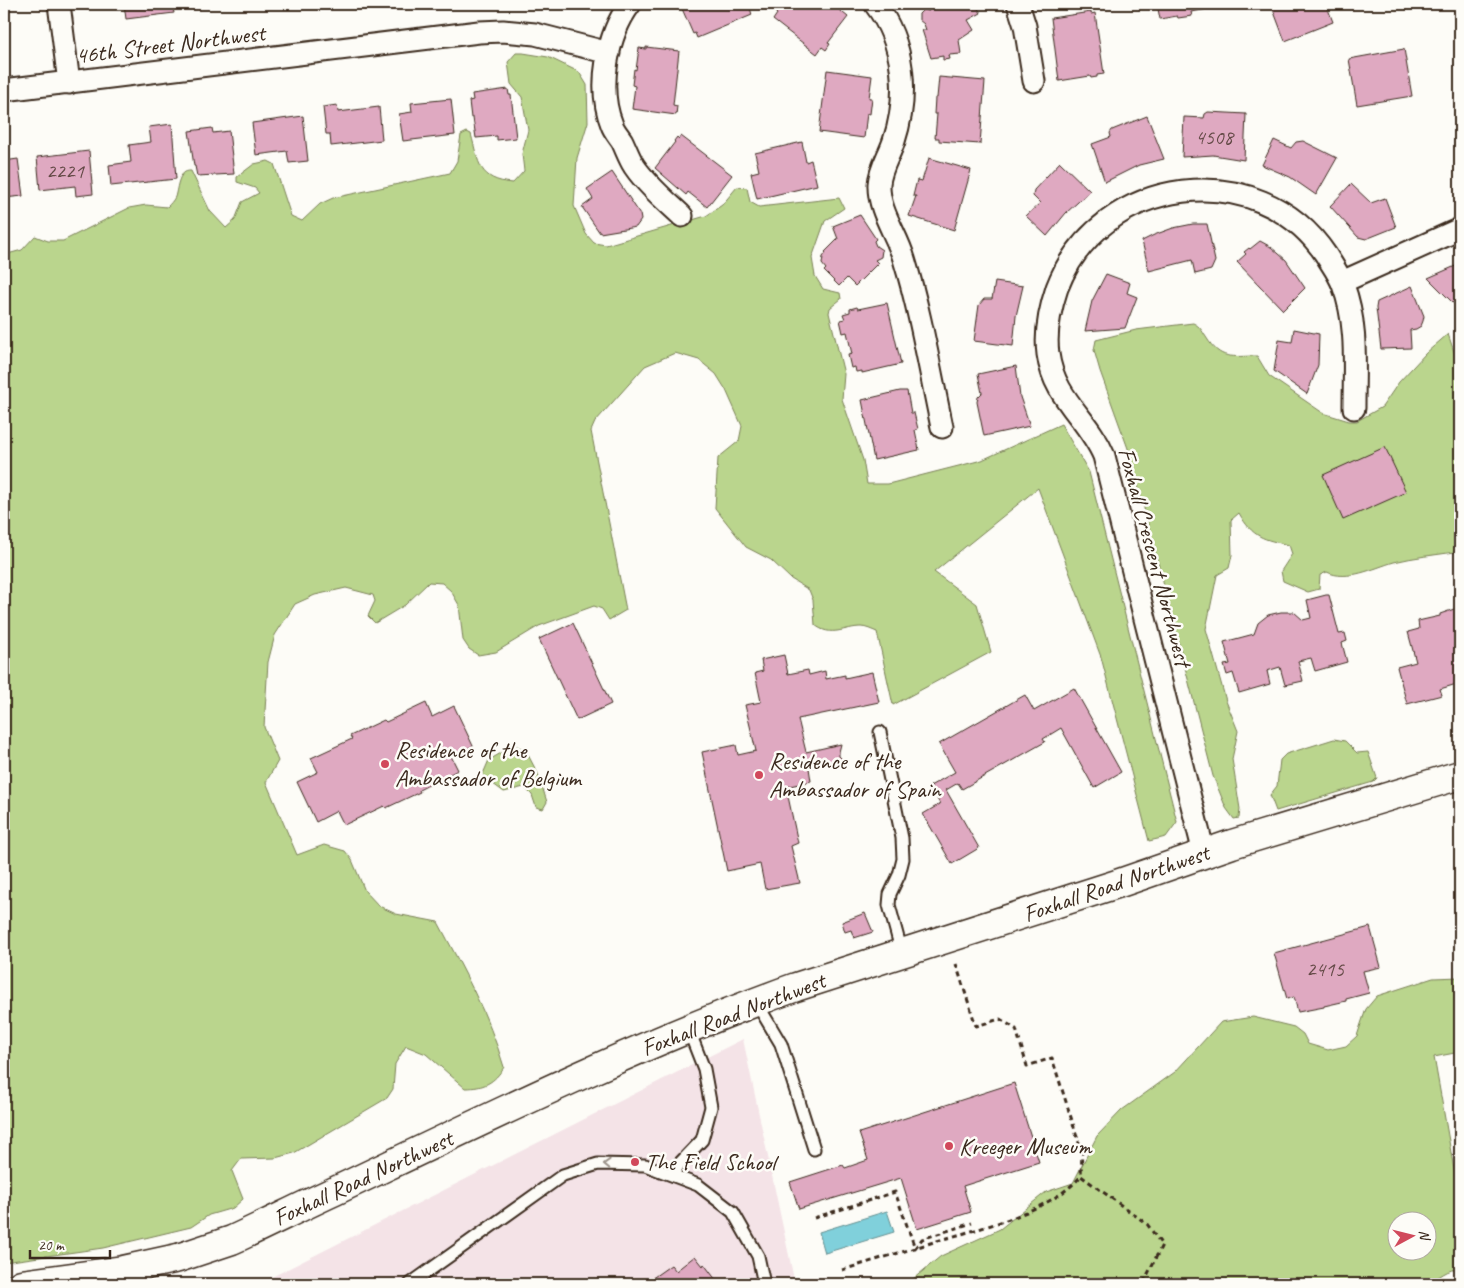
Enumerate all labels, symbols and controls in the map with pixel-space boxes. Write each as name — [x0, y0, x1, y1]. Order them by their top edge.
street label: 46th Street Northwest — [74, 17, 268, 70]
house number: 4508 — [1195, 124, 1235, 150]
house number: 2221 — [46, 158, 85, 184]
street label: Foxhall Crescent Northwest — [1111, 444, 1199, 673]
place label: Residence of the Ambassador of Belgium — [395, 735, 583, 793]
place label: Residence of the Ambassador of Spain — [769, 746, 942, 804]
marker: Residence of the Ambassador of Belgium — [379, 758, 391, 770]
marker: Residence of the Ambassador of Spain — [753, 769, 765, 781]
street label: Foxhall Road Northwest — [1019, 837, 1215, 929]
house number: 2415 — [1306, 956, 1345, 982]
street label: Foxhall Road Northwest — [637, 964, 831, 1063]
street label: Foxhall Road Northwest — [269, 1122, 459, 1233]
place label: Kreeger Museum — [959, 1131, 1093, 1161]
marker: Kreeger Museum — [943, 1140, 955, 1152]
place label: The Field School — [645, 1147, 779, 1177]
marker: The Field School — [629, 1156, 641, 1168]
one-way arrow — [603, 1159, 611, 1169]
north arrow — [1386, 1210, 1436, 1260]
scale bar — [30, 1228, 110, 1260]
text: N — [1415, 1229, 1434, 1242]
text: 20 m — [38, 1236, 65, 1255]

